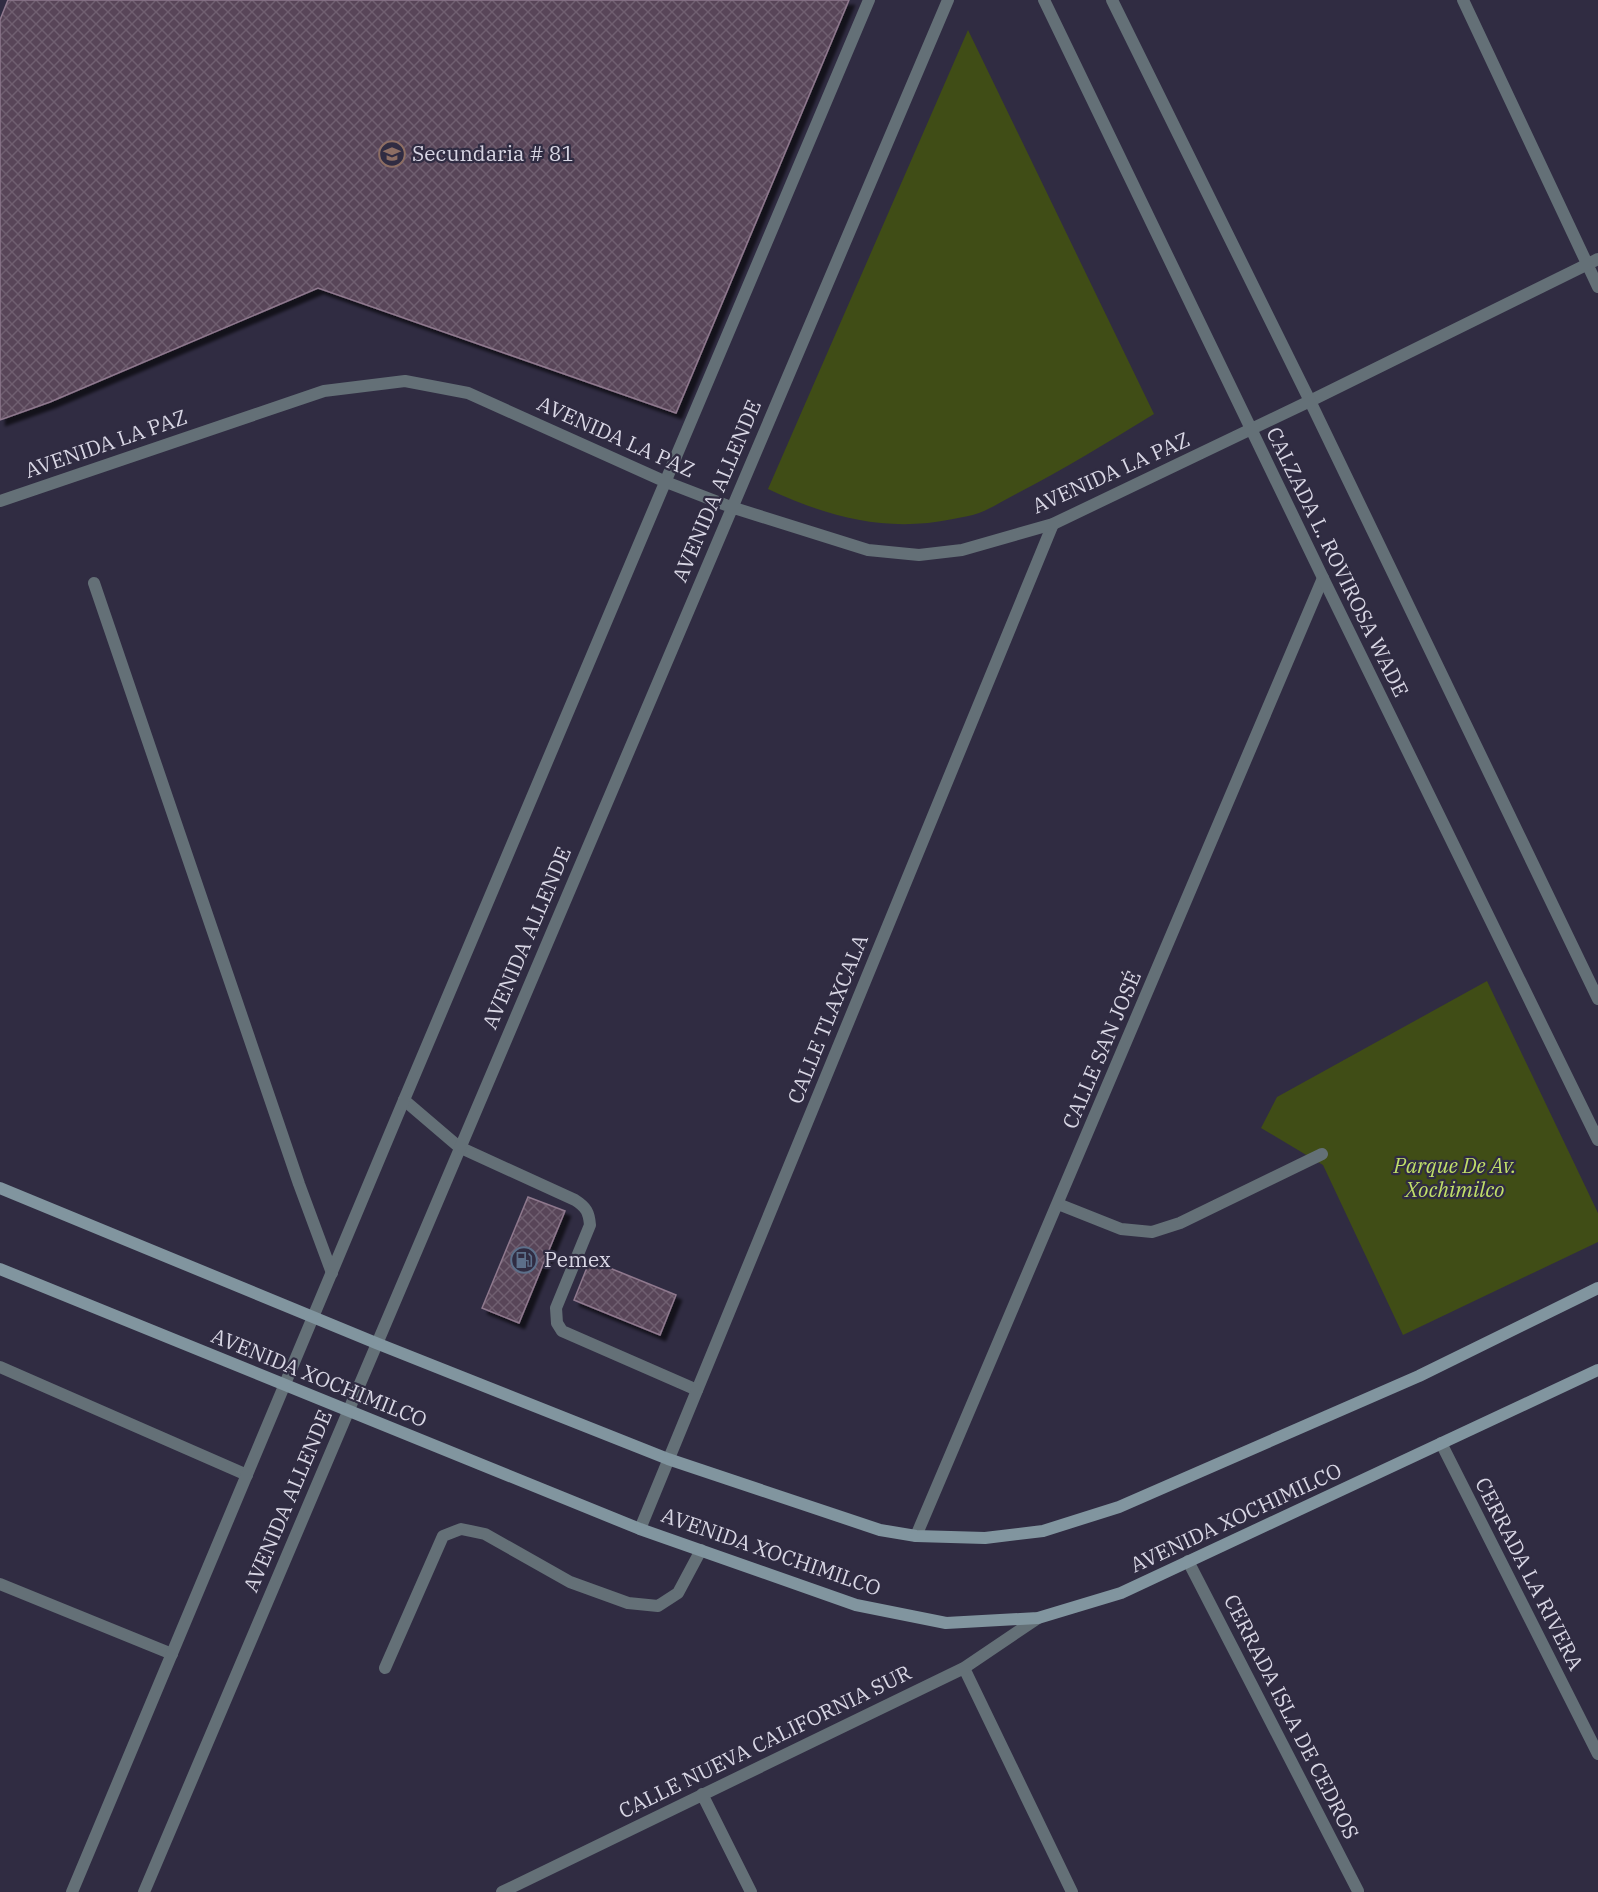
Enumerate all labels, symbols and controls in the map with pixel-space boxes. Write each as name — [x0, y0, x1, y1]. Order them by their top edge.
school or university icon: Secundaria # 81 — [377, 139, 407, 169]
place label: Secundaria # 81 — [412, 139, 574, 167]
street label: AVENIDA LA PAZ — [533, 389, 700, 483]
street label: AVENIDA ALLENDE — [665, 395, 767, 586]
street label: AVENIDA LA PAZ — [21, 402, 191, 484]
street label: CALZADA L. ROVIROSA WADE — [1260, 422, 1416, 701]
street label: AVENIDA LA PAZ — [1027, 425, 1194, 519]
street label: AVENIDA ALLENDE — [475, 842, 577, 1033]
street label: CALLE TLAXCALA — [780, 929, 874, 1108]
street label: CALLE SAN JOSÉ — [1055, 966, 1147, 1133]
park label: Parque De Av. Xochimilco — [1393, 1151, 1516, 1203]
fuel station icon: Pemex — [509, 1245, 539, 1275]
place label: Pemex — [544, 1245, 611, 1273]
street label: AVENIDA XOCHIMILCO — [207, 1321, 431, 1433]
street label: AVENIDA ALLENDE — [236, 1405, 338, 1596]
street label: AVENIDA XOCHIMILCO — [1125, 1456, 1346, 1578]
street label: CERRADA LA RIVERA — [1469, 1472, 1591, 1675]
street label: AVENIDA XOCHIMILCO — [658, 1500, 885, 1602]
street label: CERRADA ISLA DE CEDROS — [1218, 1589, 1366, 1844]
street label: CALLE NUEVA CALIFORNIA SUR — [614, 1658, 916, 1824]

